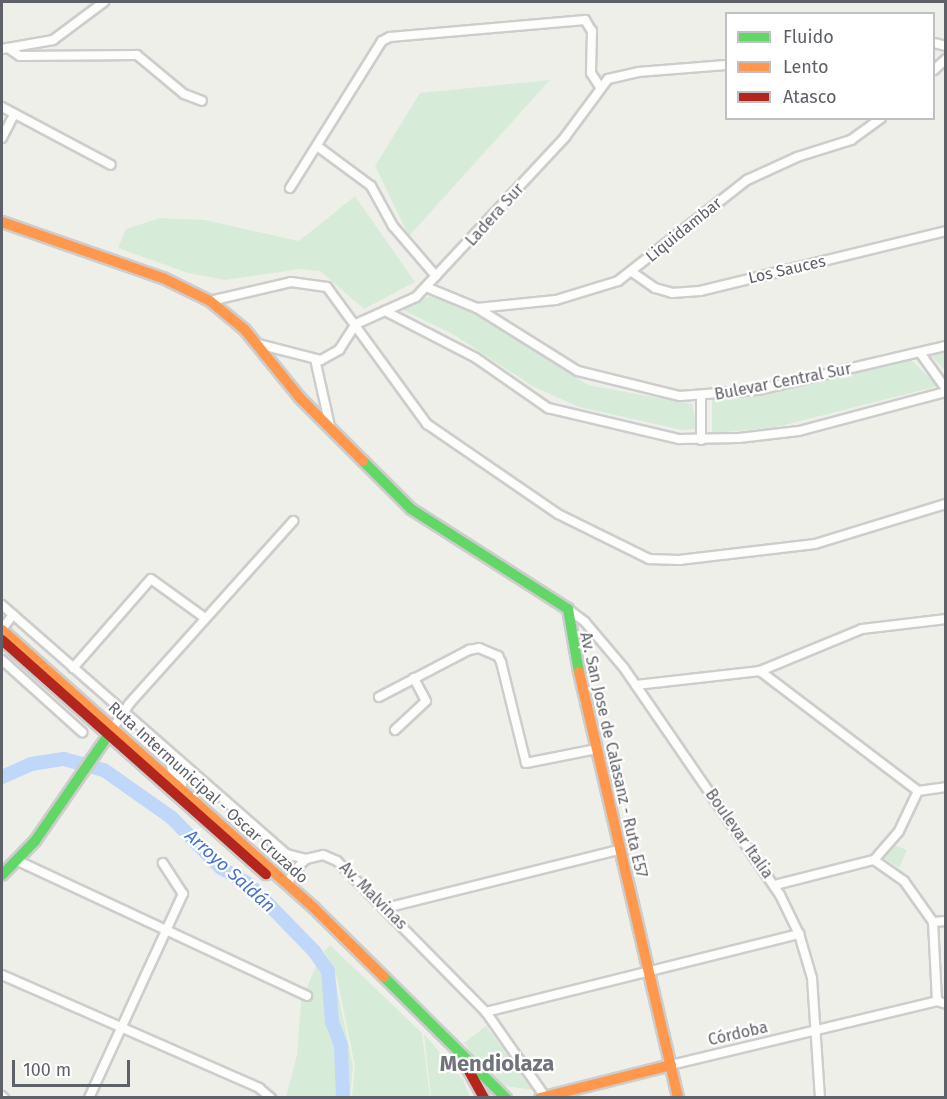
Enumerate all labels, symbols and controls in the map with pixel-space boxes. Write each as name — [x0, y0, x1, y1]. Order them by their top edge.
legend — [725, 12, 935, 120]
text: Fluido — [783, 26, 834, 48]
text: Lento — [783, 56, 829, 78]
text: Atasco — [783, 86, 836, 108]
street label: Ladera Sur — [462, 180, 528, 250]
street label: Liquidambar — [642, 194, 726, 266]
street label: Los Sauces — [746, 252, 828, 288]
street label: Bulevar Central Sur — [713, 359, 853, 405]
street label: Av. San Jose de Calasanz - Ruta E57 — [575, 630, 651, 880]
street label: Ruta Intermunicipal - Oscar Cruzado — [104, 698, 312, 888]
street label: Boulevar Italia — [701, 785, 777, 883]
water label: Arroyo Saldán — [181, 825, 279, 917]
street label: Av. Malvinas — [335, 858, 411, 934]
street label: Córdoba — [706, 1018, 770, 1050]
scale bar — [15, 1048, 134, 1086]
district label: Mendiolaza — [440, 1051, 554, 1077]
text: 100 m — [23, 1059, 71, 1081]

